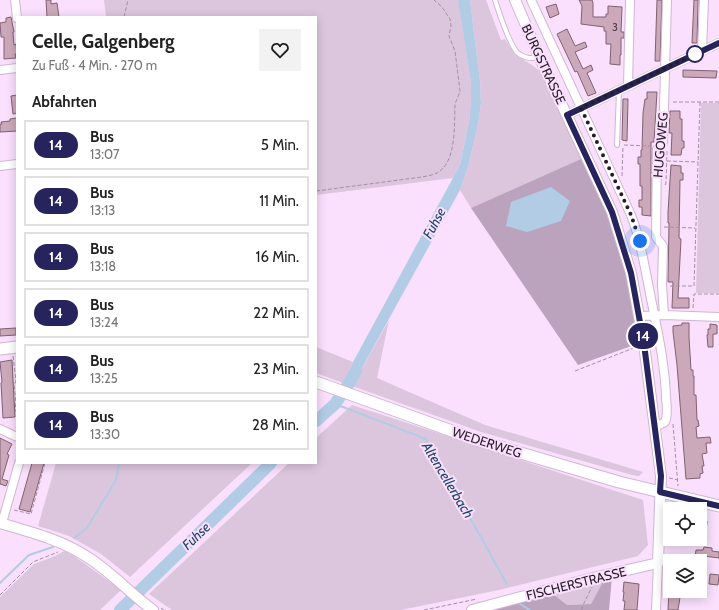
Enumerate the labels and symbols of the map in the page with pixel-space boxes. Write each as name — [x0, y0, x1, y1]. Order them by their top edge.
house number: 3 — [612, 20, 618, 34]
street label: BURGSTRASSE — [518, 21, 570, 107]
unlabelled marker — [686, 45, 704, 63]
street label: HUGOWEG — [649, 112, 671, 178]
water label: Fuhse — [418, 204, 450, 242]
your location — [630, 231, 650, 251]
line badge: 14 — [625, 323, 661, 349]
street label: WEDERWEG — [450, 423, 524, 461]
water label: Altencellerbach — [418, 438, 478, 521]
water label: Fuhse — [178, 518, 214, 554]
street label: FISCHERSTRASSE — [524, 563, 628, 603]

